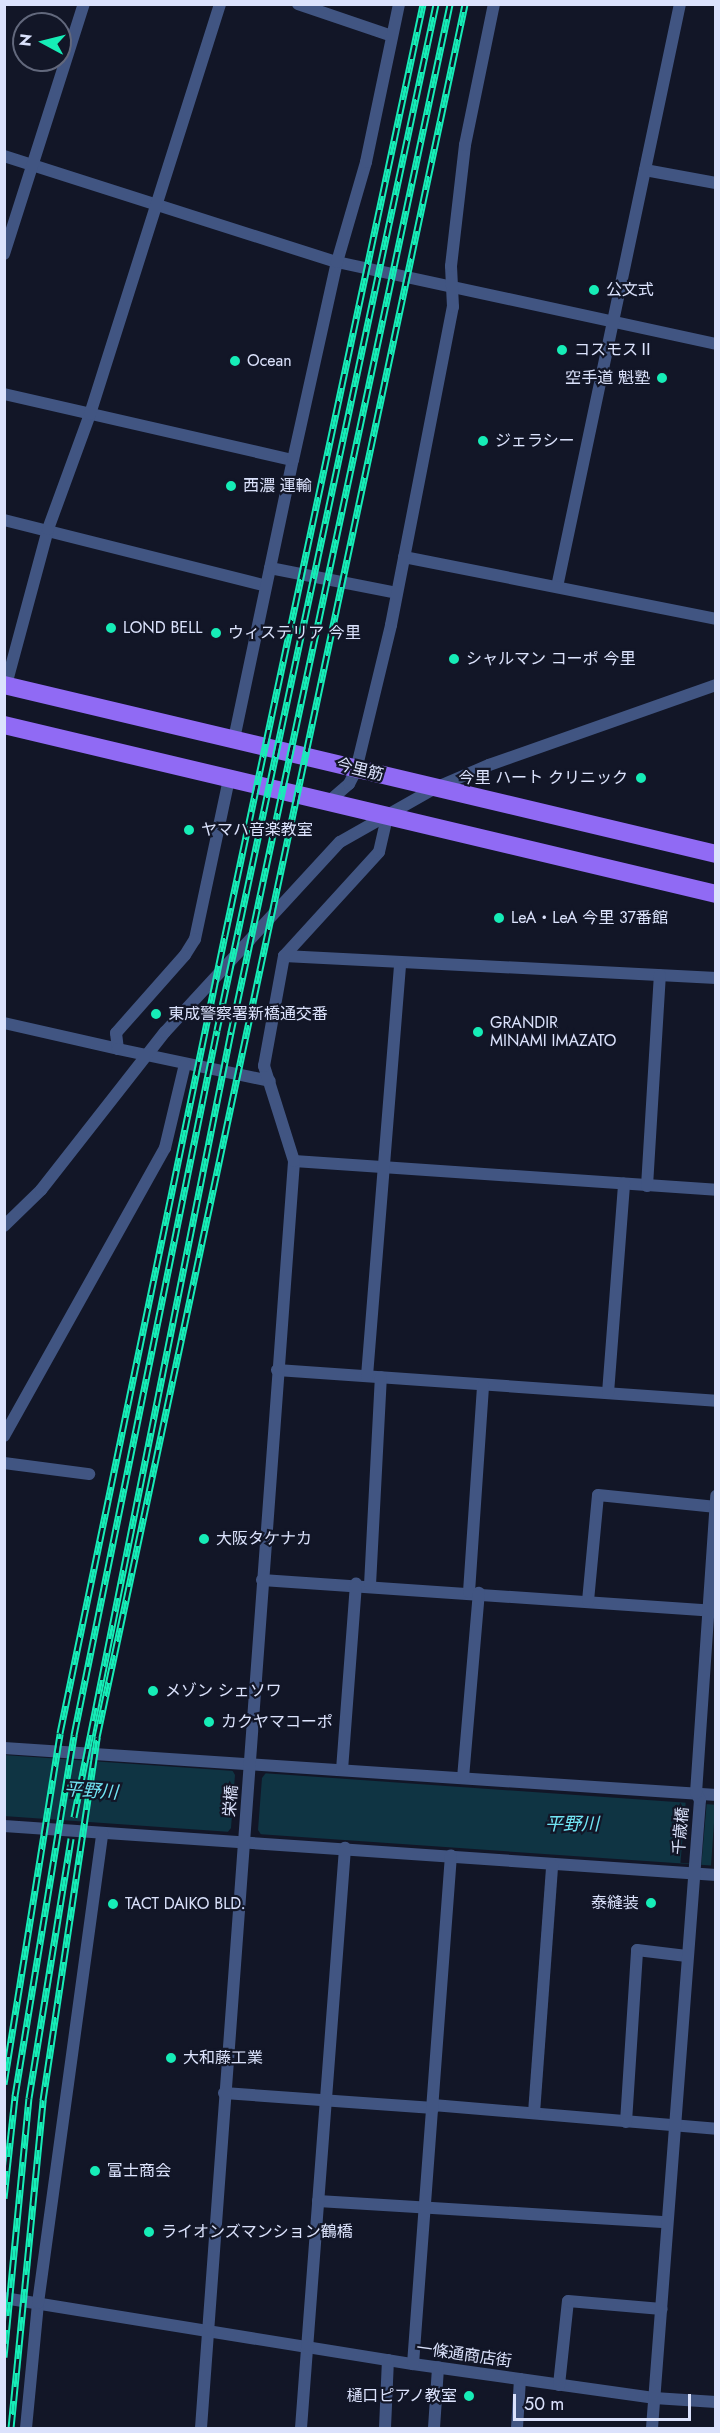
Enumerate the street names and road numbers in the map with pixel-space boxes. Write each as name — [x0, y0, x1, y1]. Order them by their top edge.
street label: 今里筋 — [334, 755, 386, 785]
street label: 栄橋 — [220, 1784, 242, 1818]
street label: 千歳橋 — [669, 1806, 693, 1856]
street label: 一條通商店街 — [415, 2339, 513, 2371]

